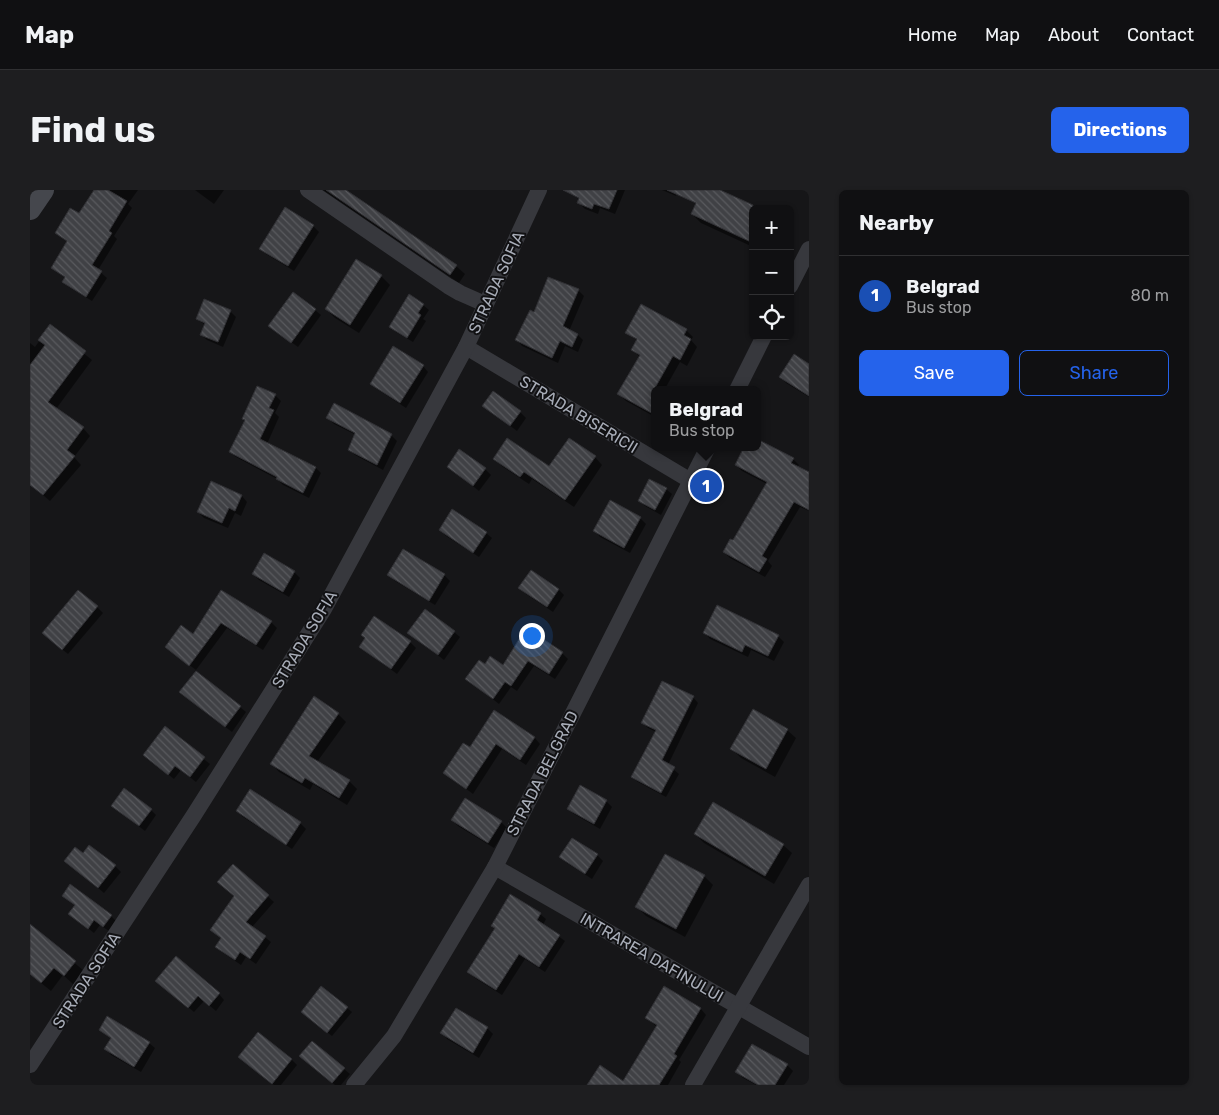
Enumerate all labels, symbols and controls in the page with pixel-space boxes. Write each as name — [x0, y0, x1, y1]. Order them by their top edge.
text: Map — [25, 21, 74, 49]
text: Home — [908, 24, 957, 46]
text: Map — [985, 24, 1020, 46]
text: About — [1048, 24, 1099, 46]
text: Contact — [1127, 24, 1194, 46]
button: Directions — [1051, 107, 1189, 153]
text: Find us — [30, 109, 155, 151]
map controls — [749, 205, 794, 340]
button: + — [749, 205, 794, 250]
text: Nearby — [859, 210, 934, 235]
street label: STRADA SOFIA — [464, 228, 529, 336]
button: − — [749, 250, 794, 295]
text: Belgrad — [906, 275, 980, 298]
text: 1 — [871, 286, 879, 305]
text: 80 m — [1131, 286, 1169, 305]
button: locate — [749, 295, 794, 340]
text: Bus stop — [906, 298, 972, 317]
button: Save — [859, 350, 1009, 396]
button: Share — [1019, 350, 1169, 396]
street label: STRADA BISERICII — [516, 372, 641, 457]
popup — [651, 386, 761, 451]
text: Belgrad — [669, 398, 743, 421]
text: Bus stop — [669, 421, 735, 440]
pin: 1 — [690, 467, 722, 505]
street label: STRADA SOFIA — [268, 587, 341, 692]
your location — [519, 623, 545, 649]
street label: STRADA BELGRAD — [503, 708, 582, 839]
street label: INTRAREA DAFINULUI — [577, 909, 727, 1006]
street label: STRADA SOFIA — [48, 929, 125, 1032]

